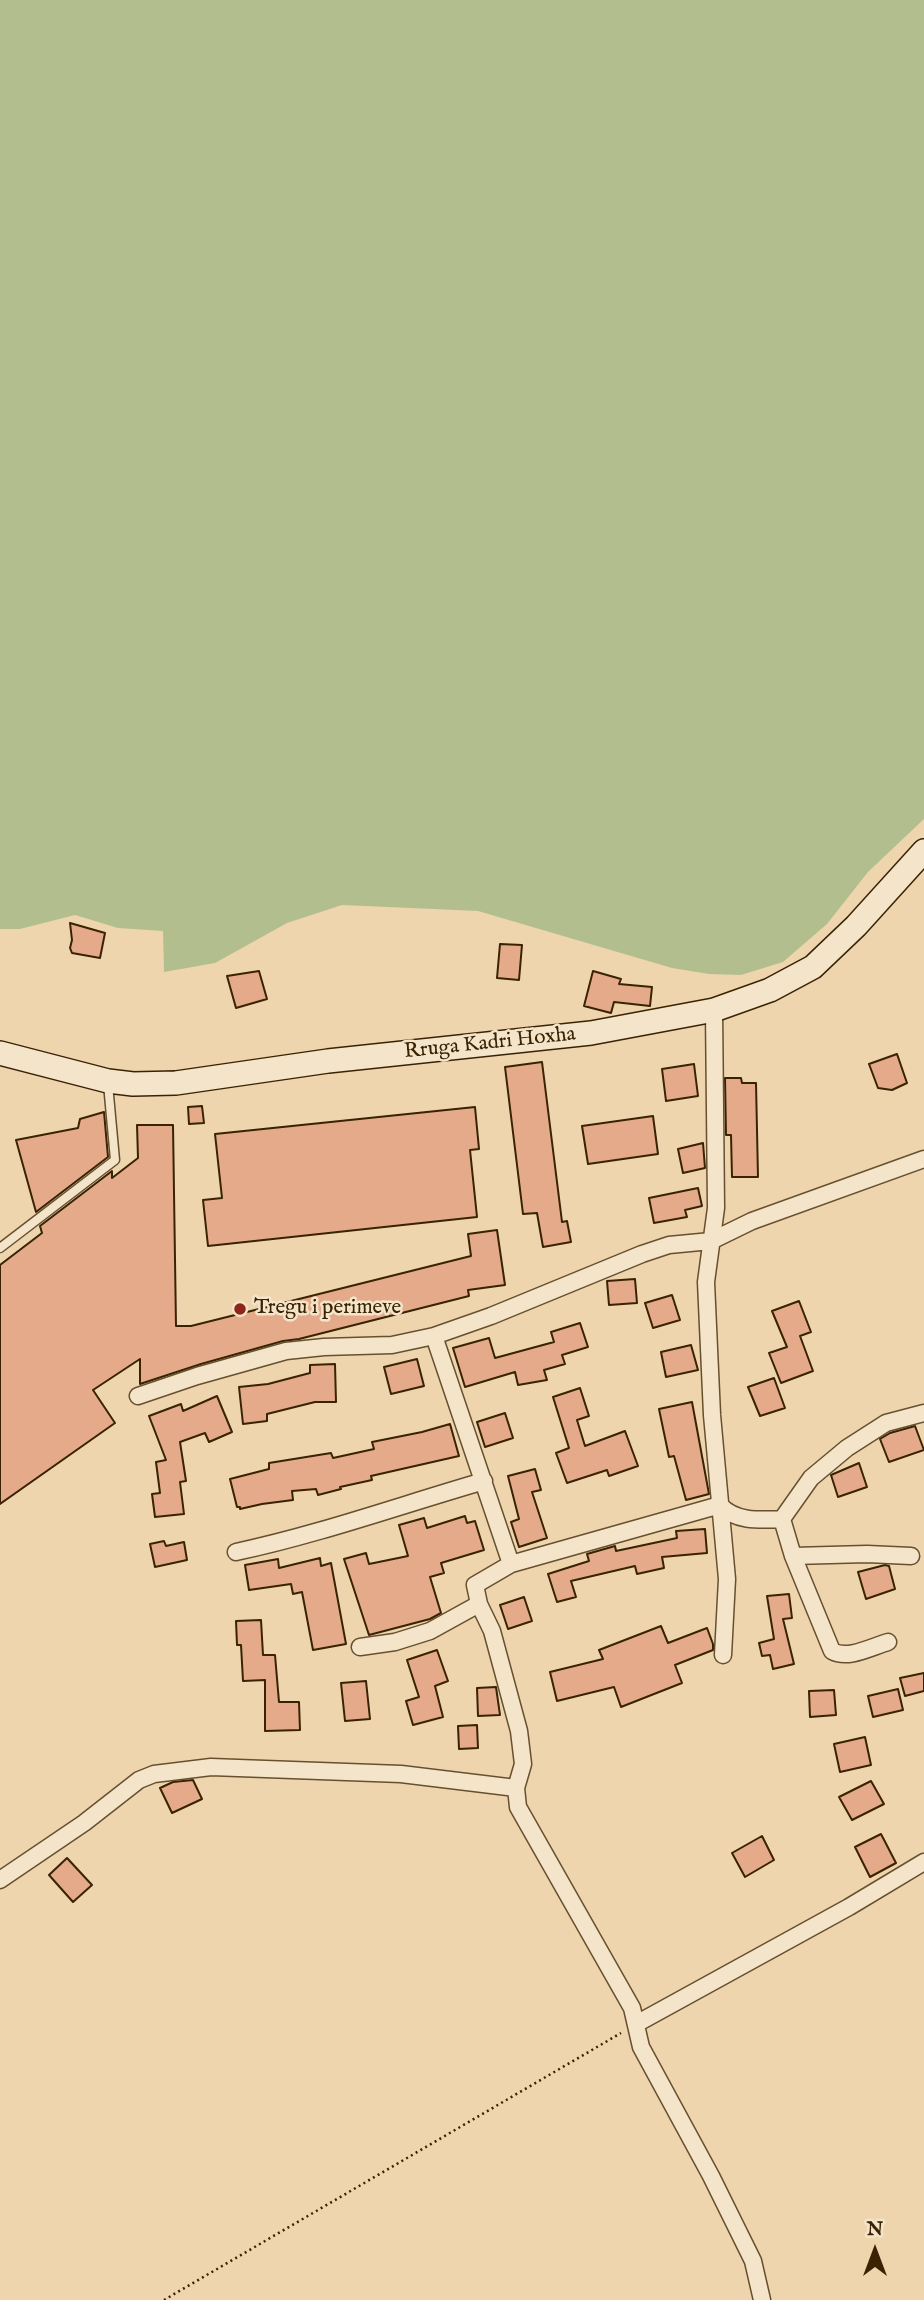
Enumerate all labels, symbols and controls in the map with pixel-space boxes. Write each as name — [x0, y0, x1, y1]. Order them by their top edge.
street label: Rruga Kadri Hoxha — [403, 1022, 577, 1066]
place label: Tregu i perimeve — [254, 1296, 401, 1322]
marker: Tregu i perimeve — [232, 1301, 248, 1317]
north arrow — [840, 2216, 910, 2286]
text: N — [867, 2218, 883, 2242]

